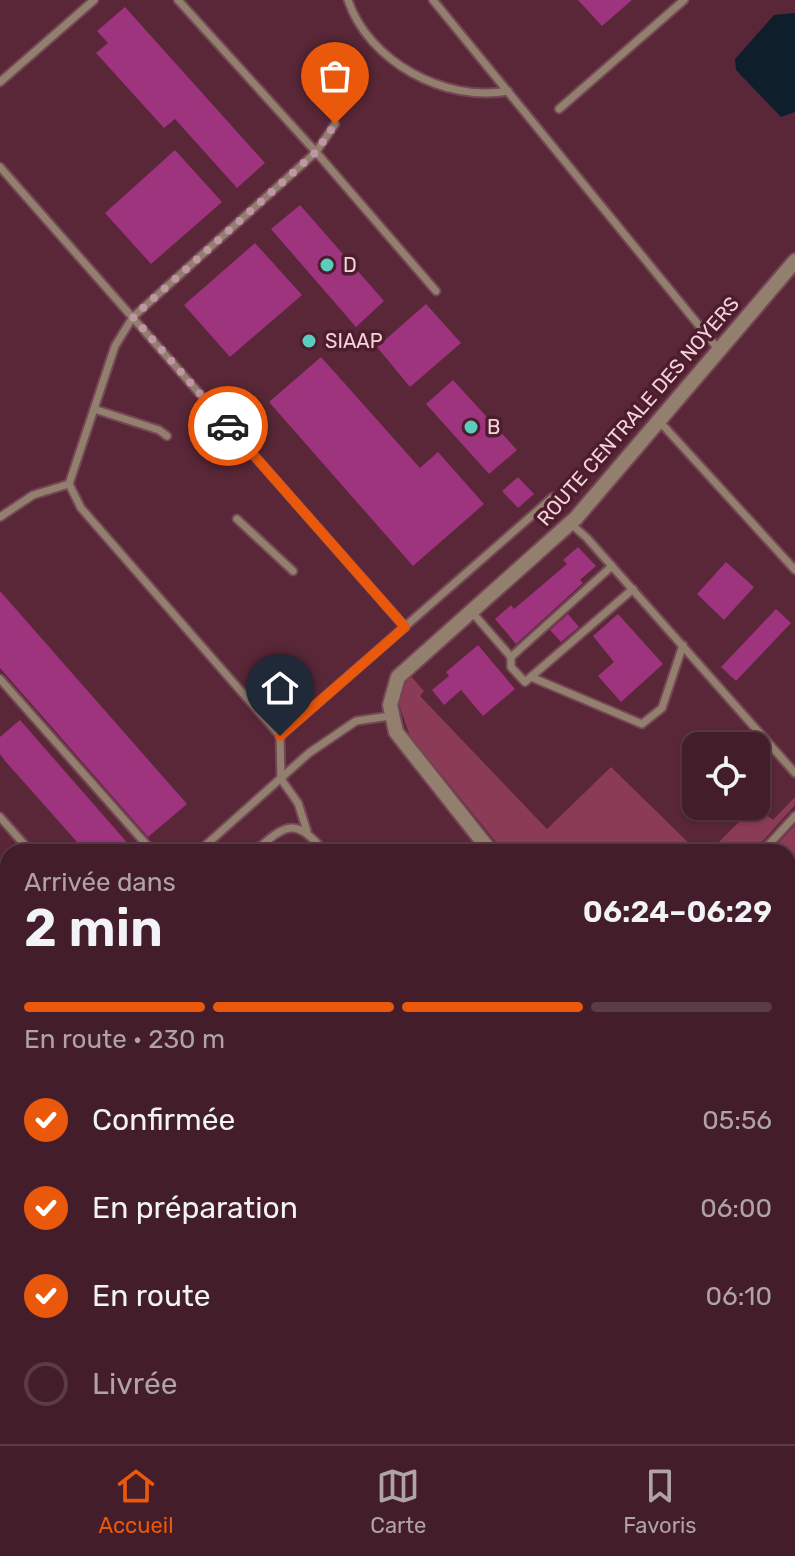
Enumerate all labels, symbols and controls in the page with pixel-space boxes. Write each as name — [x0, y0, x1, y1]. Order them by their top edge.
pin — [301, 42, 369, 124]
icon: bag — [313, 54, 357, 98]
place label: D — [343, 253, 357, 277]
marker: D — [318, 256, 336, 274]
street label: ROUTE CENTRALE DES NOYERS — [532, 292, 744, 530]
place label: SIAAP — [325, 329, 383, 353]
marker: SIAAP — [300, 332, 318, 350]
courier — [188, 386, 268, 466]
icon: car — [206, 404, 250, 448]
place label: B — [487, 415, 500, 439]
marker: B — [462, 418, 480, 436]
pin — [246, 654, 314, 736]
icon: home — [258, 666, 302, 710]
map controls — [682, 732, 770, 820]
button: locate — [682, 732, 770, 820]
text: Arrivée dans — [24, 867, 176, 898]
text: 06:24–06:29 — [583, 894, 772, 930]
text: 2 min — [24, 897, 163, 959]
text: En route · 230 m — [24, 1024, 225, 1055]
icon: check — [24, 1098, 68, 1142]
text: Confirmée — [92, 1102, 235, 1138]
text: 05:56 — [702, 1105, 772, 1136]
icon: check — [24, 1186, 68, 1230]
text: En préparation — [92, 1190, 298, 1226]
text: 06:00 — [700, 1193, 772, 1224]
icon: check — [24, 1274, 68, 1318]
text: En route — [92, 1278, 211, 1314]
text: 06:10 — [706, 1281, 772, 1312]
text: Livrée — [92, 1366, 177, 1402]
tab: Accueil — [98, 1464, 174, 1539]
tab: Carte — [370, 1464, 426, 1539]
tab: Favoris — [623, 1464, 697, 1539]

